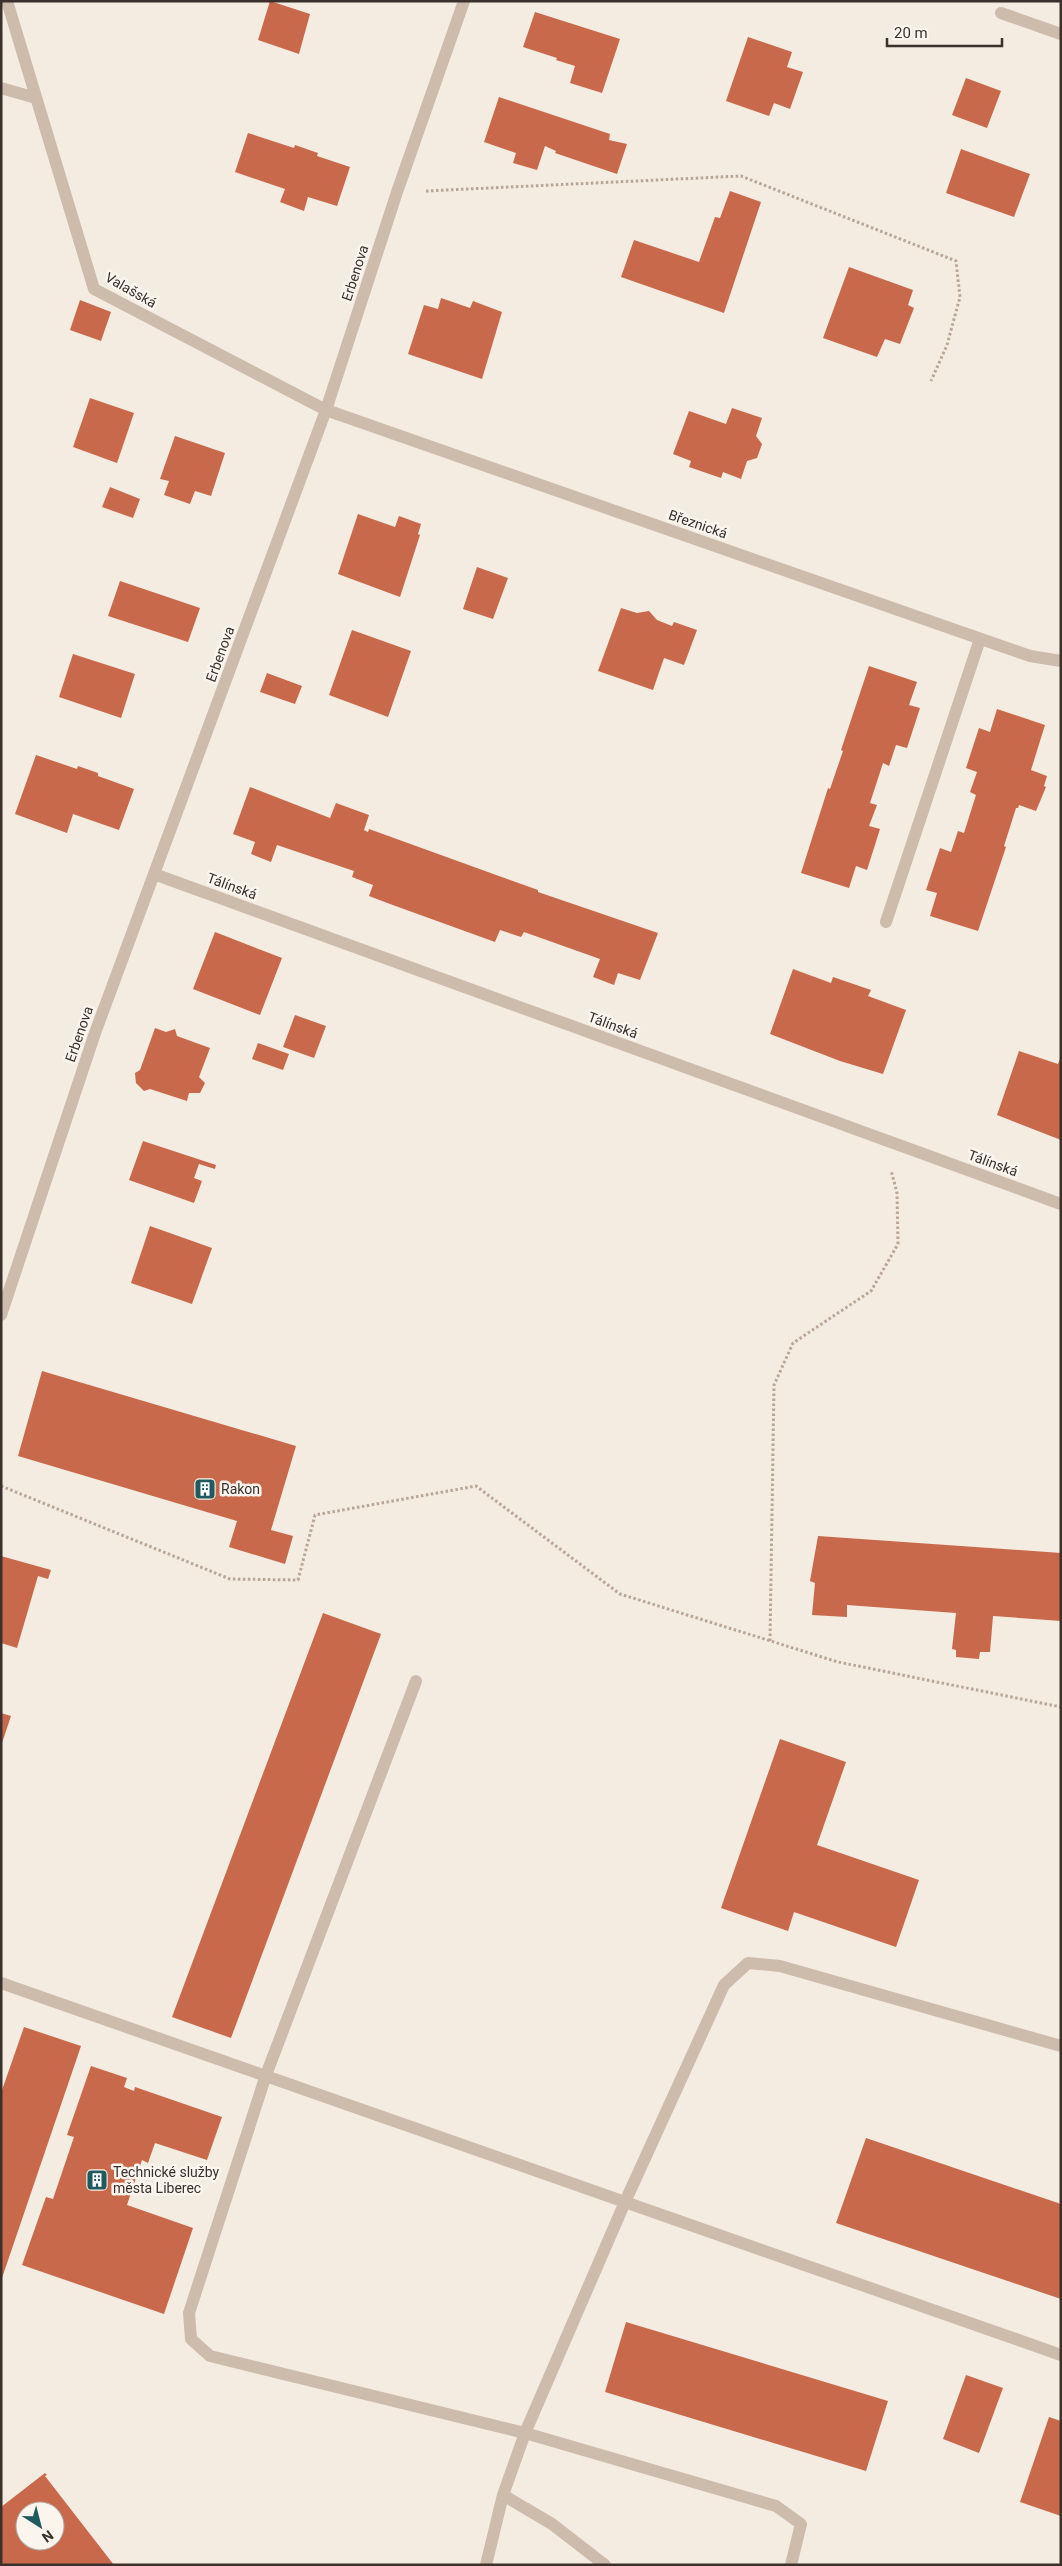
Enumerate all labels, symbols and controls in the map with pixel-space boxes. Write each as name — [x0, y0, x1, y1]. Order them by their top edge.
scale bar — [887, 15, 1002, 47]
text: 20 m — [894, 24, 928, 42]
street label: Erbenova — [338, 243, 372, 303]
street label: Valašská — [103, 269, 159, 311]
street label: Březnická — [667, 507, 729, 541]
street label: Erbenova — [203, 624, 237, 684]
street label: Tálínská — [205, 870, 259, 902]
street label: Erbenova — [62, 1004, 96, 1064]
street label: Tálínská — [586, 1009, 640, 1041]
street label: Tálínská — [966, 1147, 1020, 1179]
building icon: Rakon — [193, 1477, 217, 1501]
place label: Rakon — [221, 1481, 260, 1497]
place label: Technické služby města Liberec — [113, 2164, 220, 2196]
building icon: Technické služby města Liberec — [85, 2168, 109, 2192]
north arrow — [15, 2501, 65, 2551]
text: N — [39, 2527, 56, 2546]

